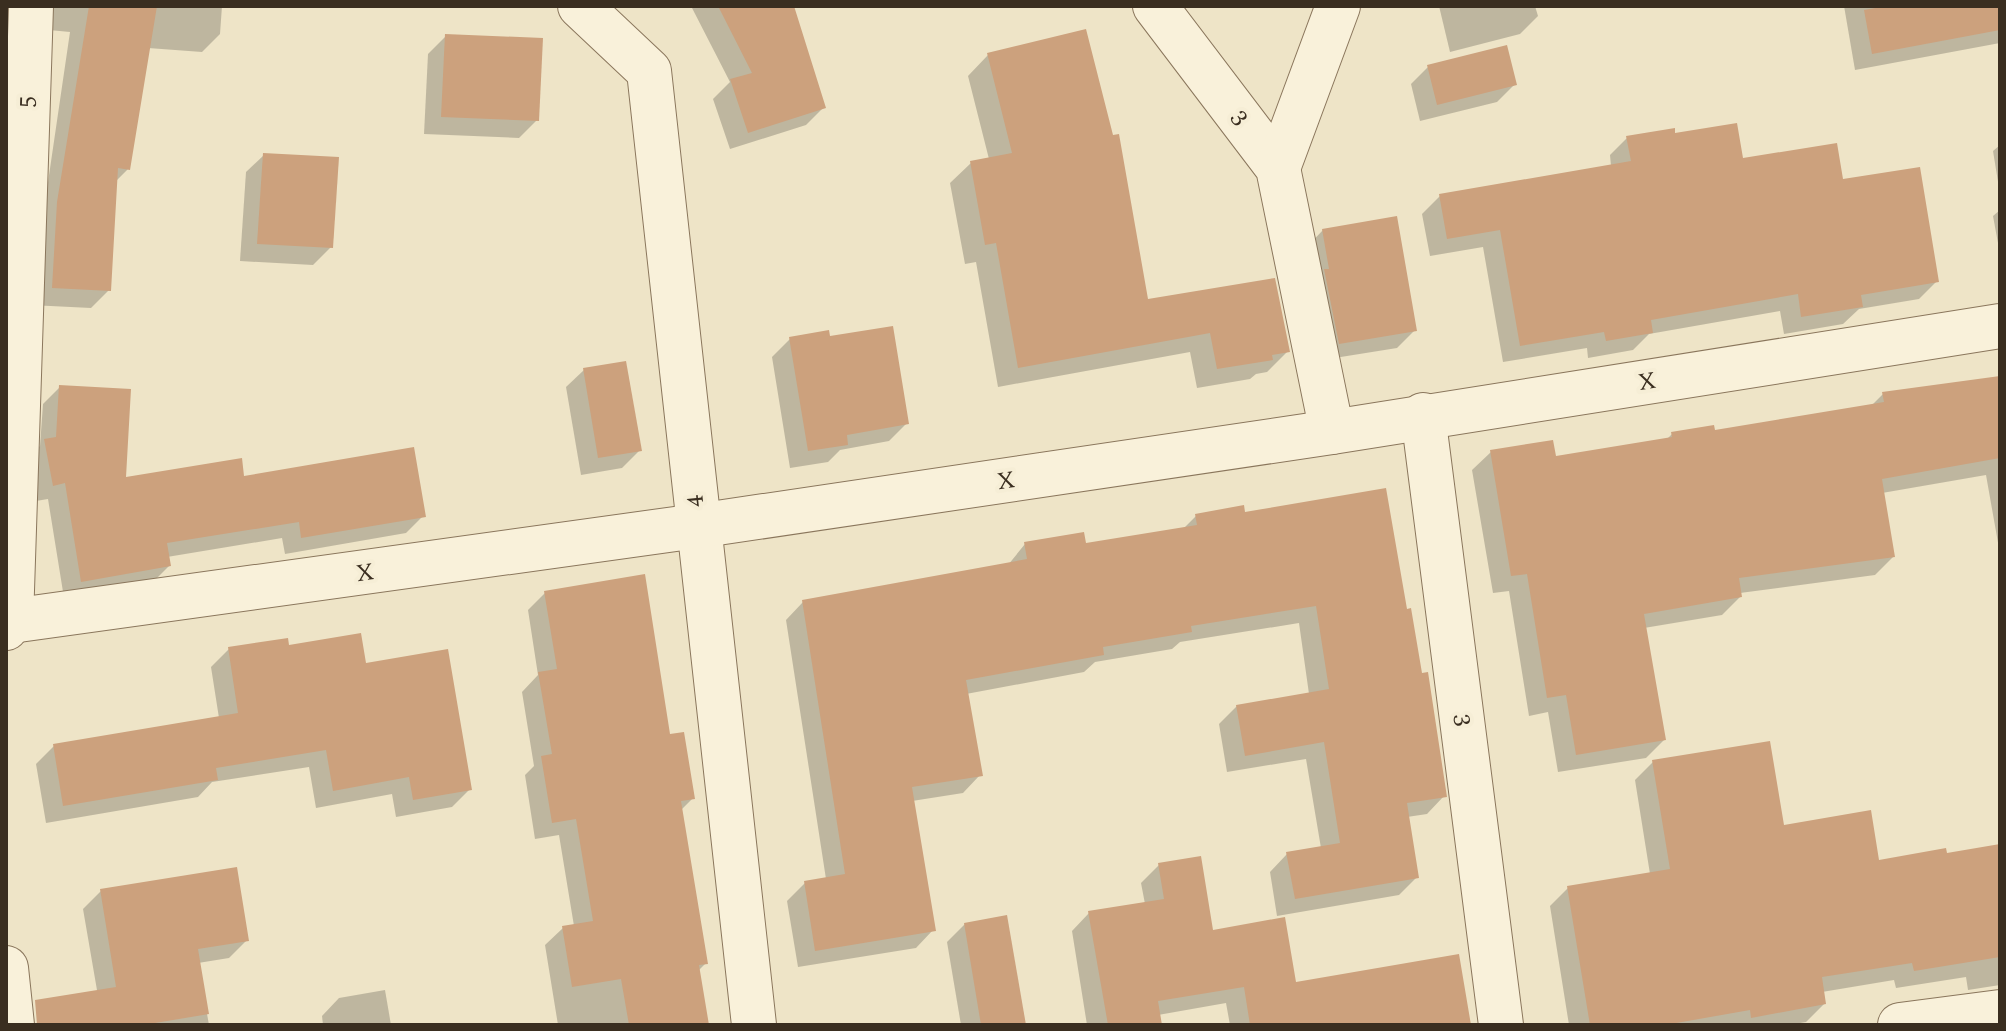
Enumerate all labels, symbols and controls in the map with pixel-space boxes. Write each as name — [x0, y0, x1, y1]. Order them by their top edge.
street label: 5 — [11, 95, 47, 109]
street label: 3 — [1220, 103, 1256, 134]
street label: X — [1636, 363, 1659, 401]
street label: X — [995, 462, 1017, 500]
street label: 4 — [677, 493, 715, 509]
street label: X — [354, 554, 376, 592]
street label: 3 — [1442, 712, 1480, 728]

